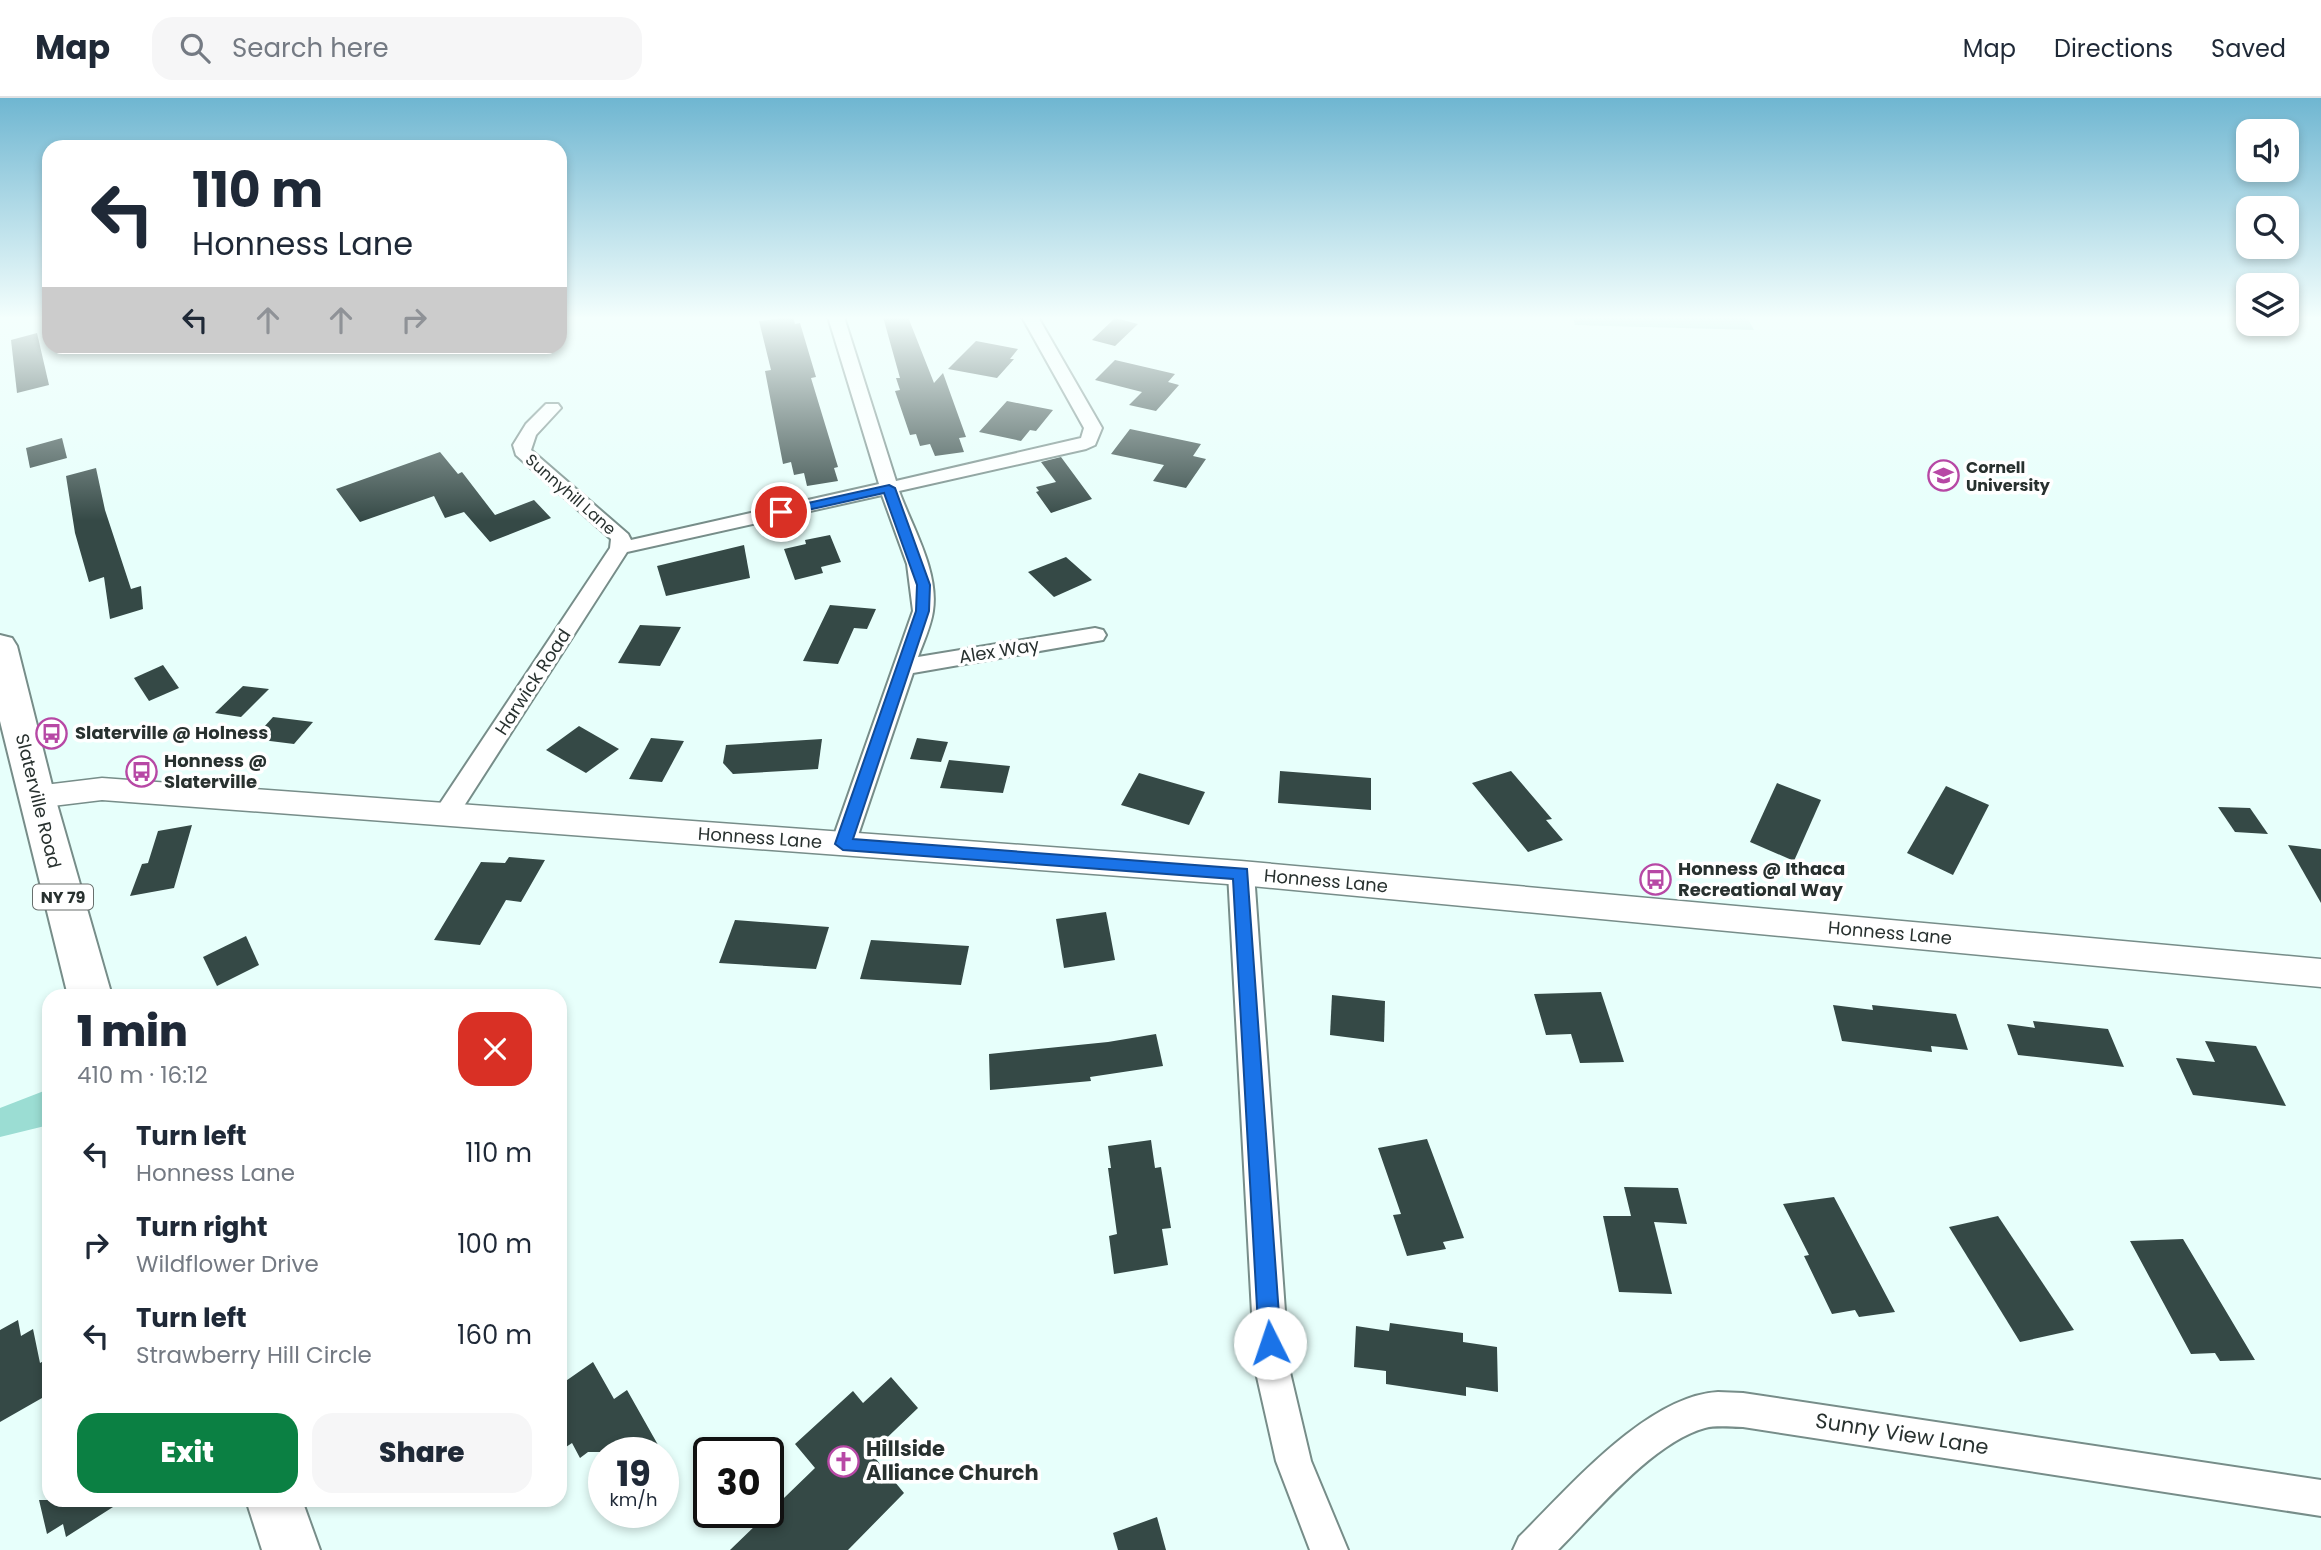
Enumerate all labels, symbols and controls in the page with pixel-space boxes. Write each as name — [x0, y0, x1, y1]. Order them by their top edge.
search box — [152, 17, 642, 80]
text: Map — [35, 24, 110, 71]
icon: search — [176, 29, 214, 67]
text: Search here — [232, 30, 389, 66]
text: Map — [1963, 32, 2016, 65]
text: Directions — [2054, 32, 2173, 65]
text: Saved — [2211, 32, 2286, 65]
map controls — [2236, 119, 2299, 336]
button: sound — [2236, 119, 2299, 182]
text: 110 m — [192, 156, 323, 224]
icon: left — [77, 168, 168, 259]
button: search — [2236, 196, 2299, 259]
text: Honness Lane — [192, 221, 413, 266]
button: layers — [2236, 273, 2299, 336]
icon: left — [176, 301, 214, 339]
icon: ahead — [249, 301, 287, 339]
icon: ahead — [322, 301, 360, 339]
icon: right — [395, 301, 433, 339]
street label: Sunnyhill Lane — [520, 449, 621, 540]
place label: Cornell University — [1966, 456, 2051, 497]
school or university icon: Cornell University — [1926, 459, 1960, 493]
pin — [751, 482, 811, 542]
icon: arrive — [762, 493, 800, 531]
street label: Harwick Road — [489, 624, 576, 740]
street label: Alex Way — [957, 632, 1041, 669]
bus stop icon: Slaterville @ Holness — [35, 716, 69, 750]
place label: Slaterville @ Holness — [75, 720, 268, 745]
street label: Slaterville Road — [10, 731, 67, 871]
place label: Honness @ Slaterville — [164, 748, 267, 794]
bus stop icon: Honness @ Slaterville — [124, 754, 158, 788]
street label: Honness Lane — [697, 821, 823, 854]
place label: Honness @ Ithaca Recreational Way — [1678, 856, 1845, 902]
bus stop icon: Honness @ Ithaca Recreational Way — [1638, 862, 1672, 896]
street label: Honness Lane — [1263, 863, 1389, 898]
road number: NY 79 — [33, 884, 93, 910]
street label: Honness Lane — [1827, 915, 1953, 950]
text: 1 min — [77, 1002, 188, 1061]
button: close — [458, 1012, 532, 1086]
text: 410 m · 16:12 — [77, 1059, 208, 1091]
text: Turn left — [136, 1118, 247, 1154]
icon: left — [77, 1135, 115, 1173]
text: 110 m — [465, 1135, 532, 1171]
text: Honness Lane — [136, 1157, 295, 1189]
text: Turn right — [136, 1209, 268, 1245]
icon: right — [77, 1226, 115, 1264]
text: 100 m — [457, 1226, 532, 1262]
text: Wildflower Drive — [136, 1248, 319, 1280]
text: Turn left — [136, 1300, 247, 1336]
position arrow — [1233, 1306, 1307, 1380]
icon: left — [77, 1317, 115, 1355]
text: 160 m — [457, 1317, 532, 1353]
text: Strawberry Hill Circle — [136, 1339, 372, 1371]
street label: Sunny View Lane — [1813, 1405, 1991, 1462]
button: Exit — [77, 1413, 298, 1493]
button: Share — [312, 1413, 532, 1493]
place label: Hillside Alliance Church — [866, 1434, 1039, 1487]
speed limit sign: 30 — [693, 1437, 784, 1528]
church icon: Hillside Alliance Church — [826, 1444, 860, 1478]
text: 19 — [616, 1449, 651, 1498]
text: km/h — [610, 1487, 657, 1512]

